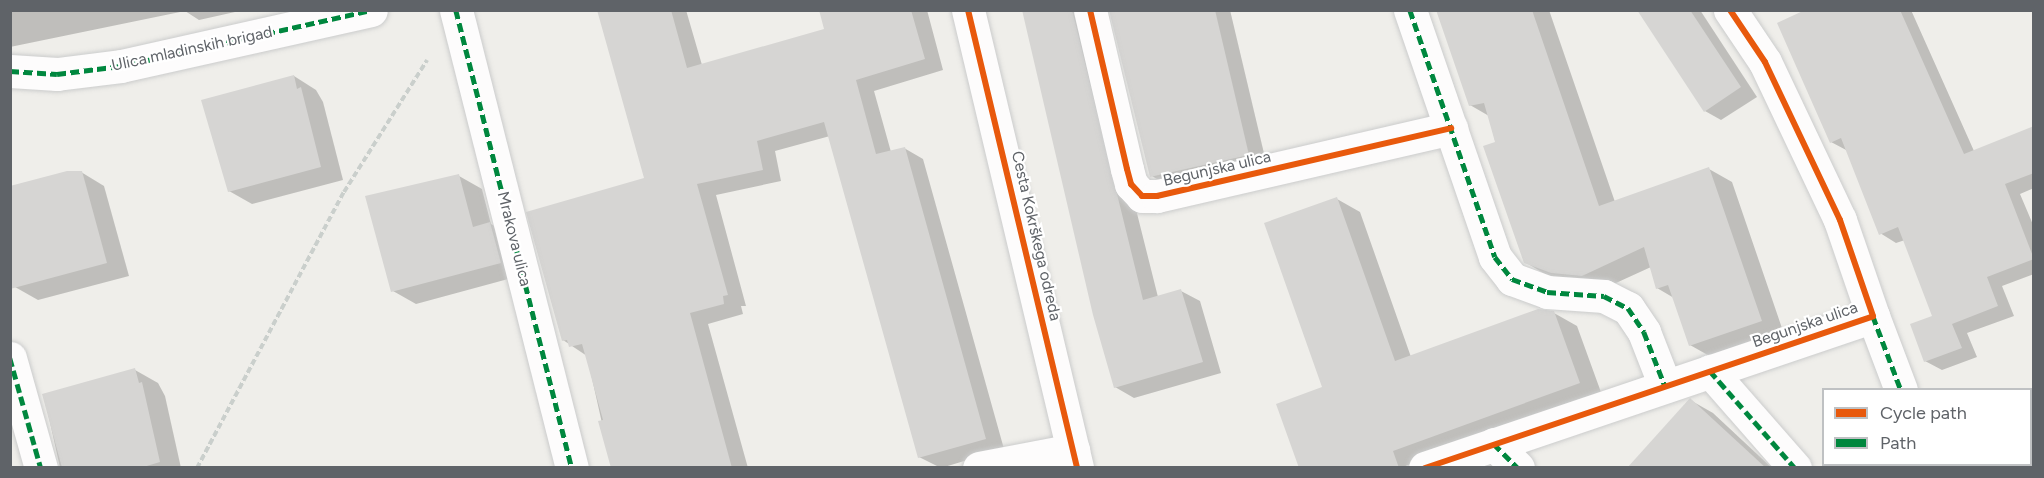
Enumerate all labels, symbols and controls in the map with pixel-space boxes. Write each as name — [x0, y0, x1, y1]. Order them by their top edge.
street label: Ulica mladinskih brigad — [110, 23, 274, 75]
street label: Begunjska ulica — [1161, 147, 1273, 191]
street label: Cesta Kokrškega odreda — [1007, 149, 1065, 323]
street label: Mrakova ulica — [493, 190, 535, 288]
street label: Begunjska ulica — [1750, 298, 1860, 352]
legend — [1822, 388, 2032, 466]
text: Cycle path — [1880, 402, 1967, 424]
text: Path — [1880, 432, 1916, 454]

